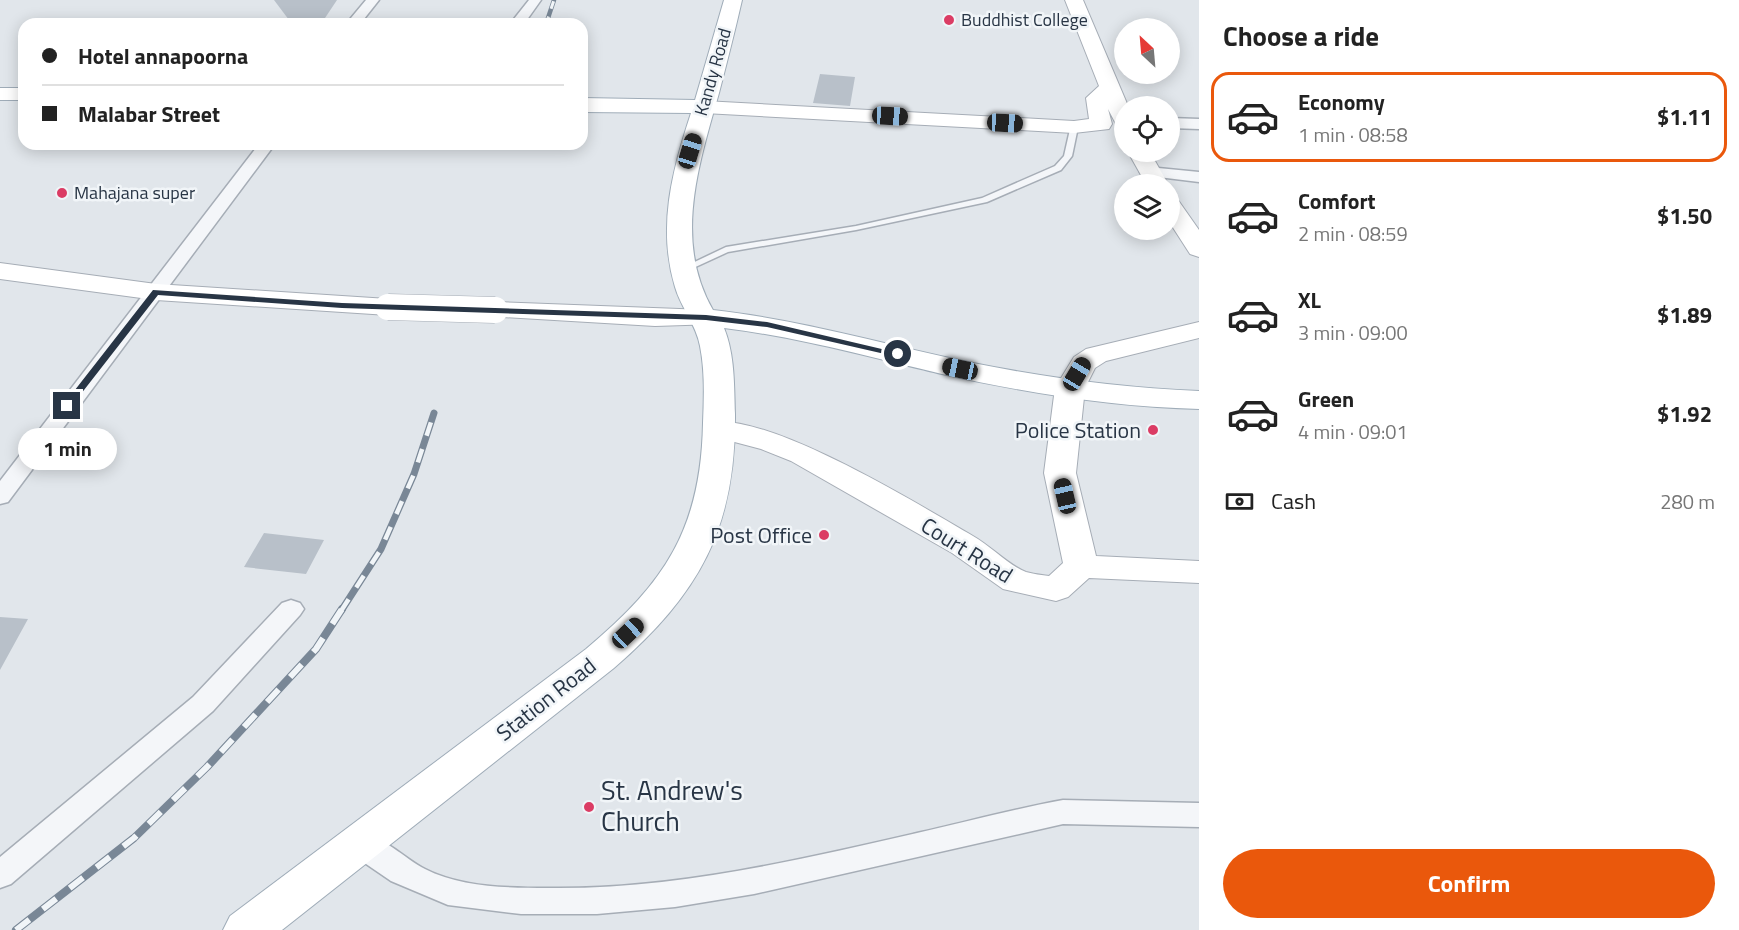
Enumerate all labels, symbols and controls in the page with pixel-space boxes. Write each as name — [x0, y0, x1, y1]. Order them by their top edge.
place label: Buddhist College — [961, 6, 1088, 33]
marker: Buddhist College — [942, 13, 956, 27]
text: Choose a ride — [1223, 15, 1379, 56]
north arrow — [1114, 18, 1180, 84]
map controls — [1114, 18, 1180, 240]
street label: Kandy Road — [687, 25, 738, 119]
text: Hotel annapoorna — [78, 39, 248, 73]
text: Economy — [1298, 85, 1385, 119]
icon: car — [1226, 90, 1280, 144]
button: locate — [1114, 96, 1180, 162]
text: Malabar Street — [78, 97, 220, 131]
text: $1.11 — [1657, 100, 1712, 134]
car — [872, 106, 908, 126]
car — [987, 113, 1023, 133]
text: 1 min · 08:58 — [1298, 119, 1408, 150]
car — [676, 131, 704, 171]
button: layers — [1114, 174, 1180, 240]
place label: Mahajana super — [74, 179, 195, 206]
text: Comfort — [1298, 184, 1376, 218]
marker: Mahajana super — [55, 186, 69, 200]
icon: car — [1226, 189, 1280, 243]
text: $1.50 — [1657, 199, 1712, 233]
text: 2 min · 08:59 — [1298, 218, 1408, 249]
text: XL — [1298, 283, 1321, 317]
icon: car — [1226, 288, 1280, 342]
text: $1.89 — [1657, 298, 1712, 332]
text: 3 min · 09:00 — [1298, 317, 1408, 348]
route start — [884, 340, 911, 367]
car — [1060, 354, 1094, 394]
car — [941, 356, 979, 382]
text: Green — [1298, 382, 1354, 416]
icon: car — [1226, 387, 1280, 441]
route end — [53, 392, 80, 419]
text: $1.92 — [1657, 397, 1712, 431]
place label: Police Station — [1015, 413, 1141, 447]
text: 4 min · 09:01 — [1298, 416, 1408, 447]
marker: Police Station — [1146, 423, 1160, 437]
callout: 1 min — [17, 427, 116, 469]
text: 1 min — [43, 433, 92, 464]
car — [1052, 476, 1078, 516]
text: Cash — [1271, 484, 1316, 518]
icon: cash — [1223, 485, 1256, 518]
text: 280 m — [1660, 486, 1715, 517]
street label: Court Road — [914, 508, 1020, 592]
place label: Post Office — [710, 518, 812, 552]
marker: Post Office — [817, 528, 831, 542]
car — [609, 614, 647, 652]
street label: Station Road — [489, 649, 603, 749]
place label: St. Andrew's Church — [601, 769, 743, 841]
marker: St. Andrew's Church — [582, 800, 596, 814]
button: Confirm — [1223, 849, 1715, 918]

